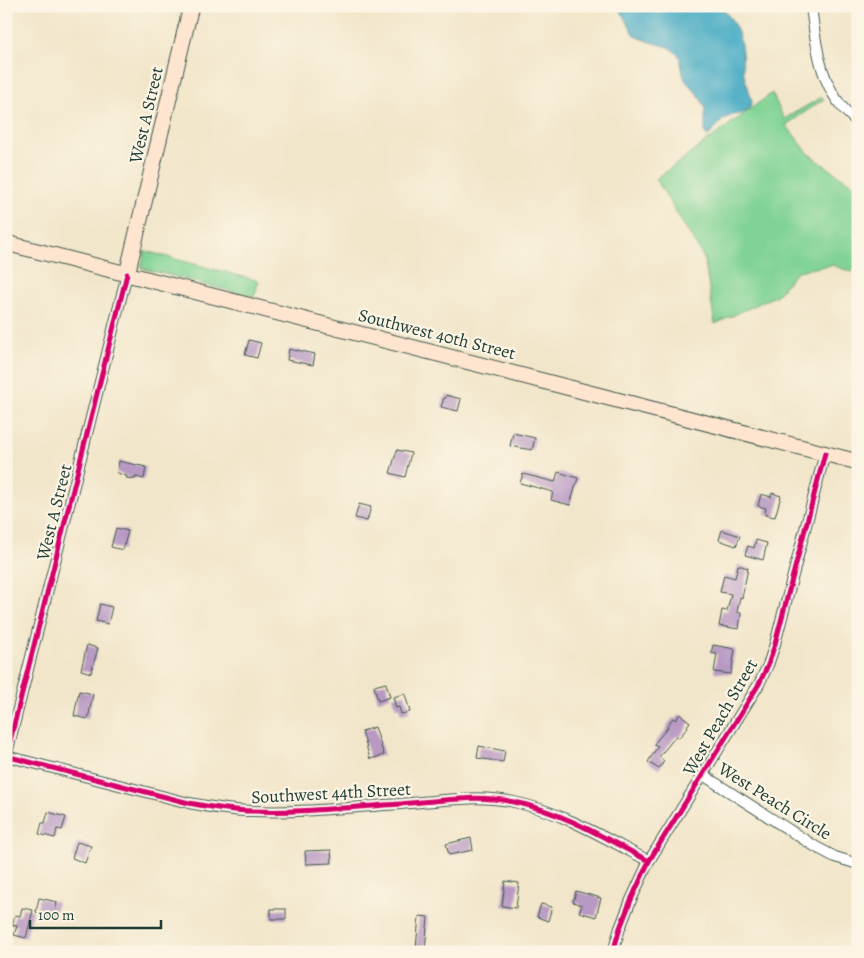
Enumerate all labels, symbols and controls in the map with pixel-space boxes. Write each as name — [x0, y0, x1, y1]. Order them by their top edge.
street label: West A Street — [123, 64, 169, 167]
street label: Southwest 40th Street — [356, 303, 518, 365]
street label: West A Street — [30, 461, 78, 564]
street label: West Peach Street — [676, 654, 763, 781]
street label: West Peach Circle — [713, 756, 836, 845]
street label: Southwest 44th Street — [250, 777, 412, 809]
scale bar — [30, 898, 161, 930]
text: 100 m — [38, 905, 75, 925]

